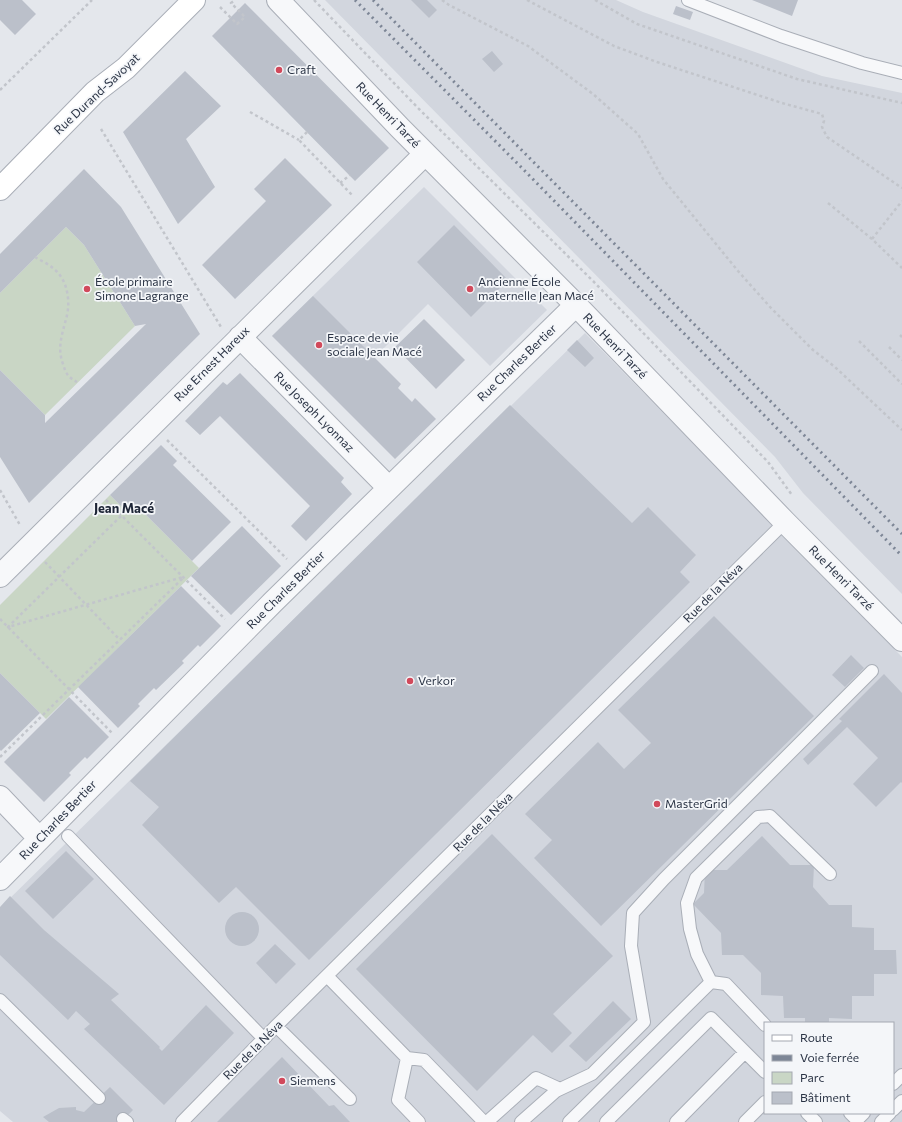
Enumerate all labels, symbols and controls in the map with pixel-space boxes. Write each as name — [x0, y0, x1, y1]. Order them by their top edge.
street label: Rue Durand-Savoyat — [51, 50, 142, 137]
place label: Craft — [287, 62, 316, 76]
marker: Craft — [274, 65, 284, 75]
street label: Rue Henri Tarzé — [354, 79, 424, 150]
place label: École primaire Simone Lagrange — [95, 274, 188, 302]
place label: Ancienne École maternelle Jean Macé — [478, 274, 594, 303]
marker: École primaire Simone Lagrange — [82, 284, 92, 294]
marker: Ancienne École maternelle Jean Macé — [465, 284, 475, 294]
street label: Rue Henri Tarzé — [581, 310, 651, 381]
street label: Rue Charles Bertier — [474, 321, 559, 404]
street label: Rue Ernest Hareux — [171, 322, 252, 404]
place label: Espace de vie sociale Jean Macé — [327, 330, 422, 359]
marker: Espace de vie sociale Jean Macé — [314, 340, 324, 350]
street label: Rue Joseph Lyonnaz — [271, 368, 358, 455]
district label: Jean Macé — [94, 500, 154, 516]
street label: Rue Henri Tarzé — [806, 542, 877, 613]
street label: Rue Charles Bertier — [243, 547, 327, 631]
street label: Rue de la Néva — [680, 560, 745, 625]
place label: Verkor — [418, 673, 455, 687]
marker: Verkor — [405, 676, 415, 686]
street label: Rue Charles Bertier — [16, 777, 99, 862]
street label: Rue de la Néva — [450, 789, 515, 854]
place label: MasterGrid — [665, 796, 728, 810]
marker: MasterGrid — [652, 799, 662, 809]
street label: Rue de la Néva — [220, 1017, 285, 1082]
legend — [764, 1022, 894, 1114]
text: Route — [800, 1030, 833, 1044]
text: Voie ferrée — [800, 1050, 859, 1064]
text: Parc — [800, 1070, 824, 1084]
place label: Siemens — [290, 1073, 336, 1087]
marker: Siemens — [277, 1076, 287, 1086]
text: Bâtiment — [800, 1090, 851, 1104]

